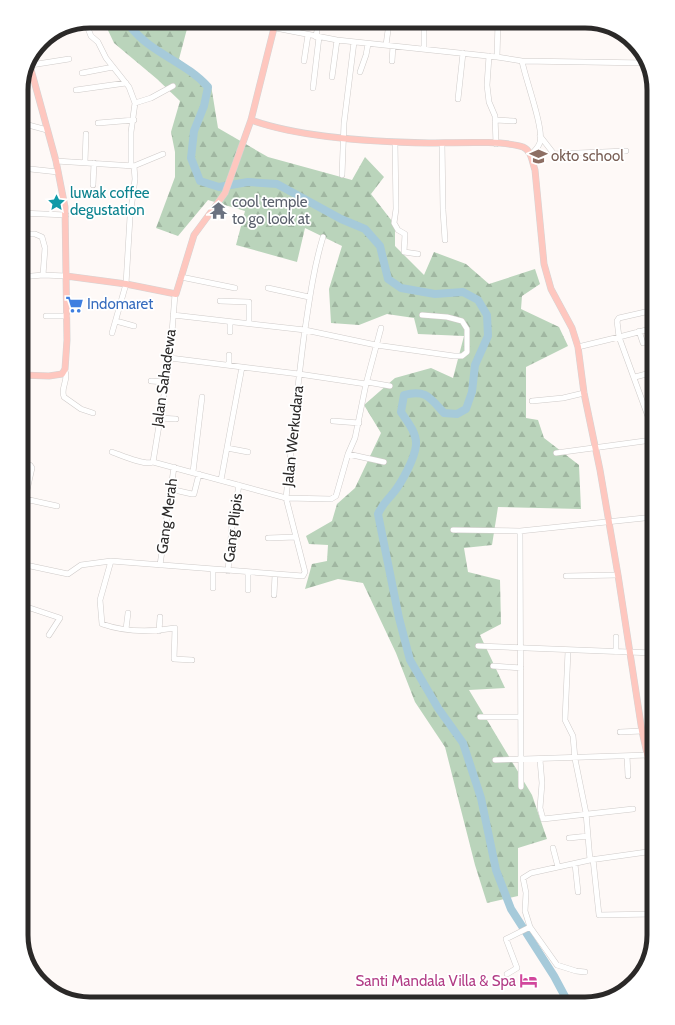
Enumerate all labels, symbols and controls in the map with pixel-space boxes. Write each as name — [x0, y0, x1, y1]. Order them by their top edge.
school or university icon: okto school — [528, 146, 548, 166]
place label: okto school — [551, 147, 624, 165]
place label: luwak coffee degustation — [70, 184, 150, 219]
place icon: luwak coffee degustation — [47, 192, 67, 212]
place label: cool temple to go look at — [232, 193, 310, 228]
temple icon: cool temple to go look at — [209, 201, 229, 221]
supermarket icon: Indomaret — [64, 294, 84, 314]
place label: Indomaret — [87, 295, 153, 313]
street label: Jalan Sahadewa — [148, 327, 180, 429]
street label: Jalan Werkudara — [279, 384, 307, 488]
street label: Gang Merah — [153, 477, 181, 555]
street label: Gang Plipis — [220, 492, 246, 564]
hotel icon: Santi Mandala Villa & Spa — [519, 971, 539, 991]
place label: Santi Mandala Villa & Spa — [355, 972, 517, 990]

